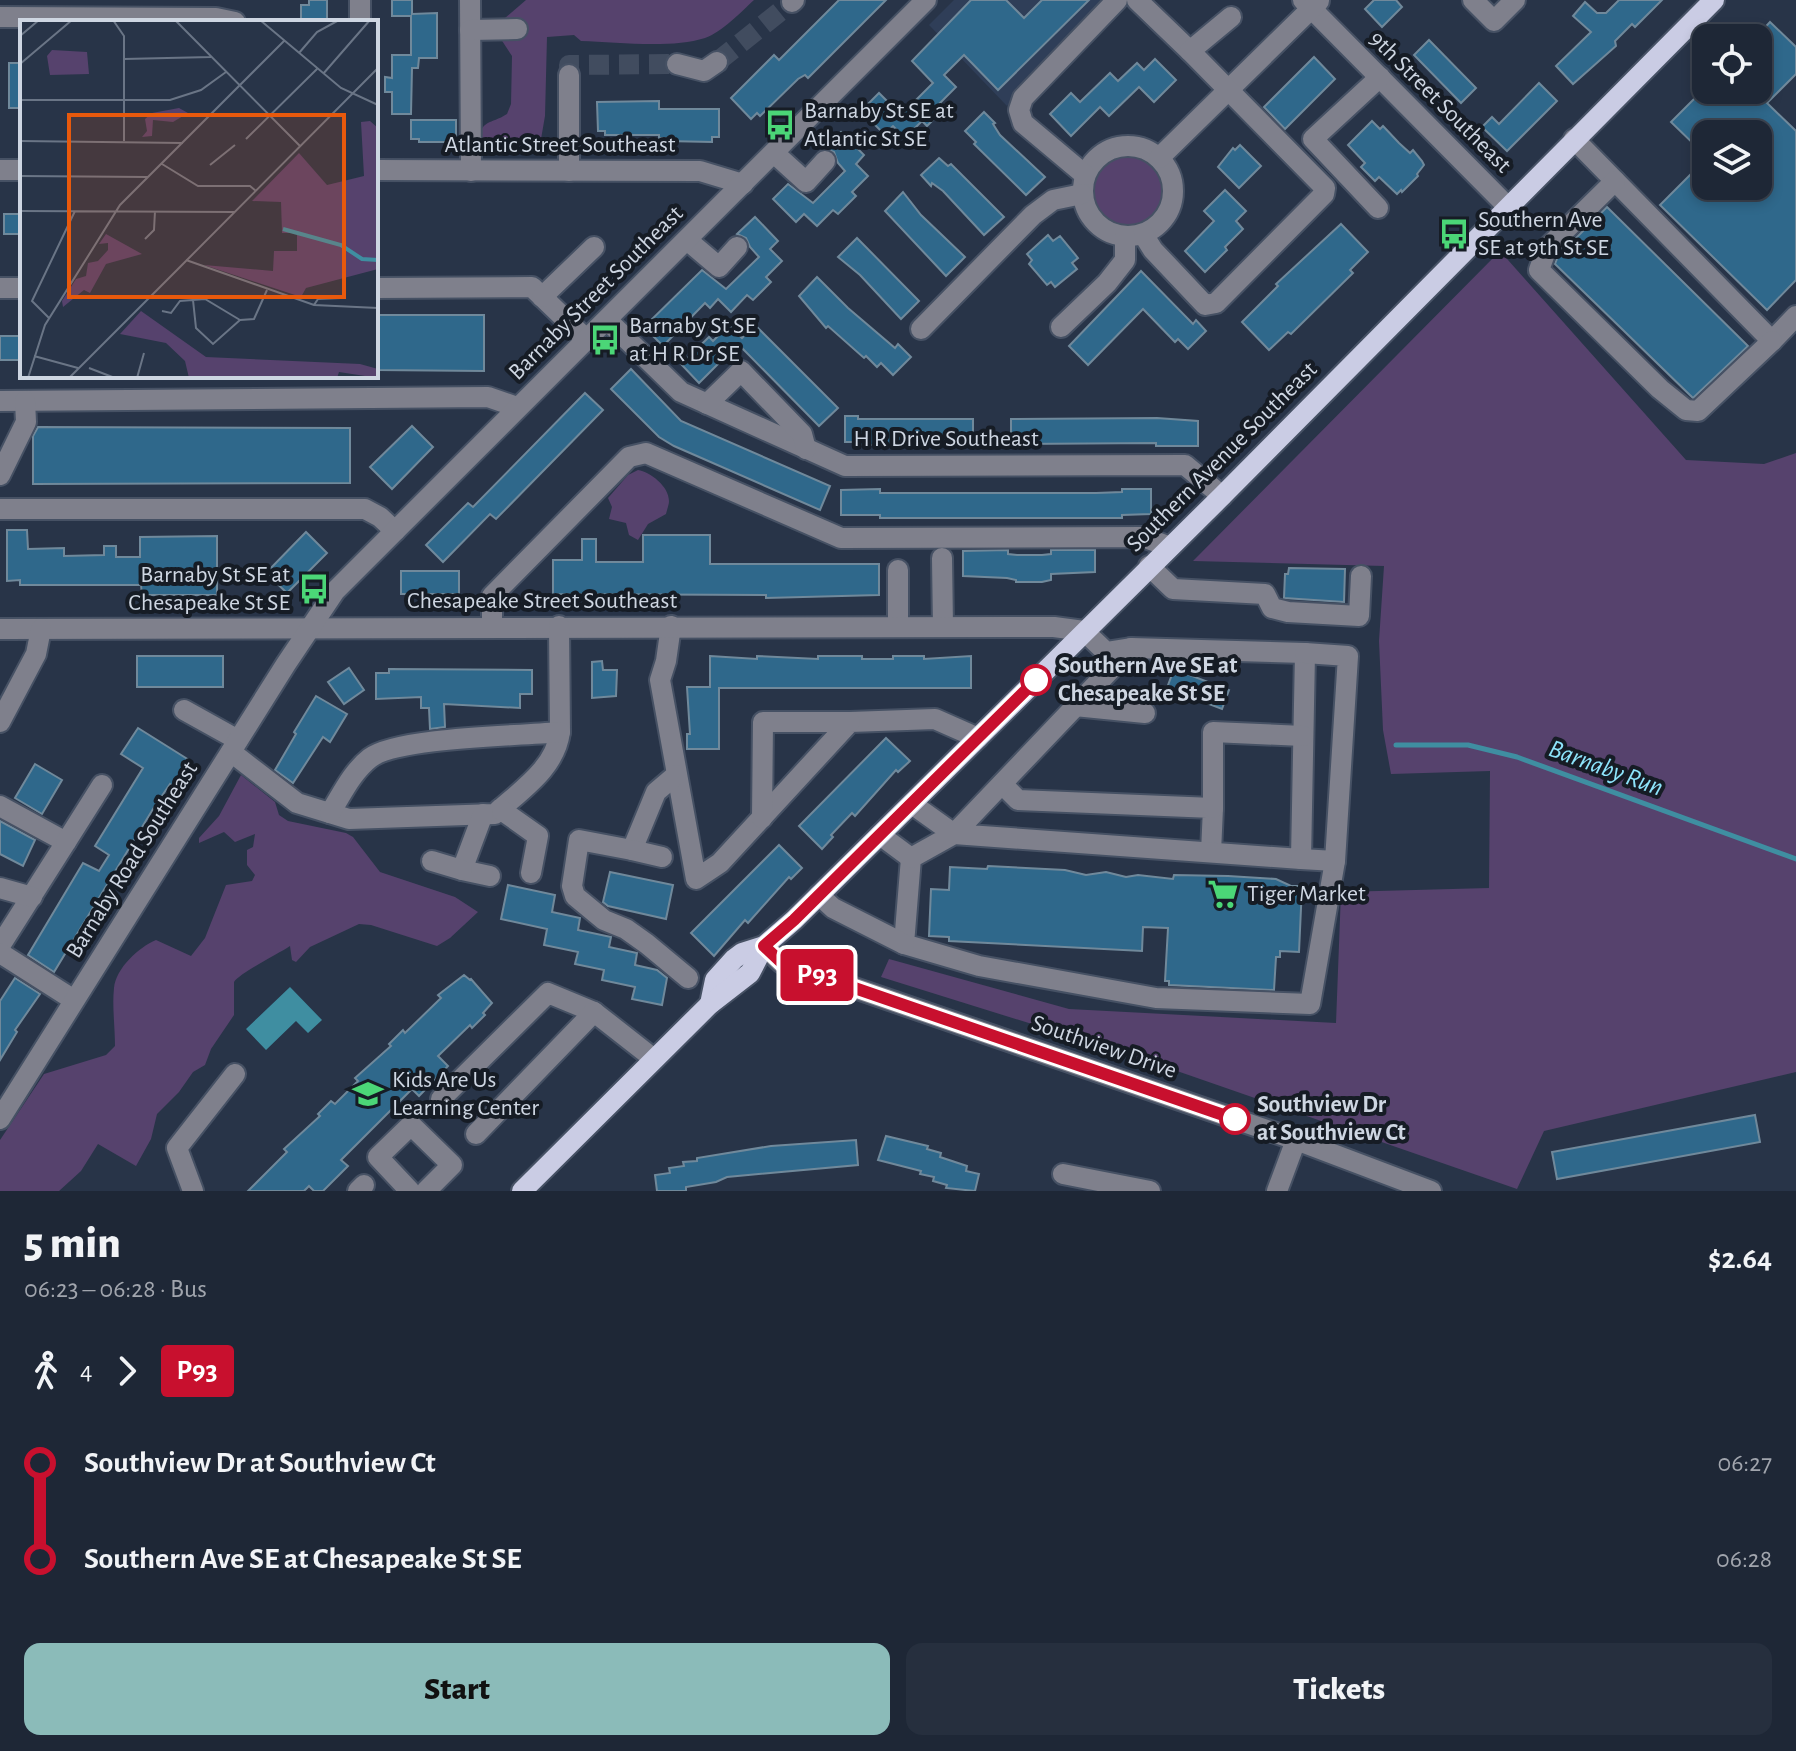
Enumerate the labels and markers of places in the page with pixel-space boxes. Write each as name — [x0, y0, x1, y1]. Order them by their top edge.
place label: Barnaby St SE at Atlantic St SE — [804, 99, 954, 151]
bus stop icon: Barnaby St SE at Atlantic St SE — [763, 108, 797, 142]
place label: Southern Ave SE at 9th St SE — [1478, 208, 1609, 260]
bus stop icon: Southern Ave SE at 9th St SE — [1437, 217, 1471, 251]
place label: Barnaby St SE at H R Dr SE — [629, 314, 756, 366]
bus stop icon: Barnaby St SE at H R Dr SE — [588, 323, 622, 357]
place label: Barnaby St SE at Chesapeake St SE — [128, 563, 290, 615]
bus stop icon: Barnaby St SE at Chesapeake St SE — [297, 572, 331, 606]
place label: Southern Ave SE at Chesapeake St SE — [1058, 654, 1237, 706]
marker: Southern Ave SE at Chesapeake St SE — [1021, 665, 1051, 695]
supermarket icon: Tiger Market — [1206, 877, 1240, 911]
place label: Tiger Market — [1247, 882, 1366, 906]
place label: Kids Are Us Learning Center — [392, 1068, 539, 1120]
school or university icon: Kids Are Us Learning Center — [351, 1077, 385, 1111]
place label: Southview Dr at Southview Ct — [1257, 1093, 1406, 1145]
marker: Southview Dr at Southview Ct — [1220, 1104, 1250, 1134]

